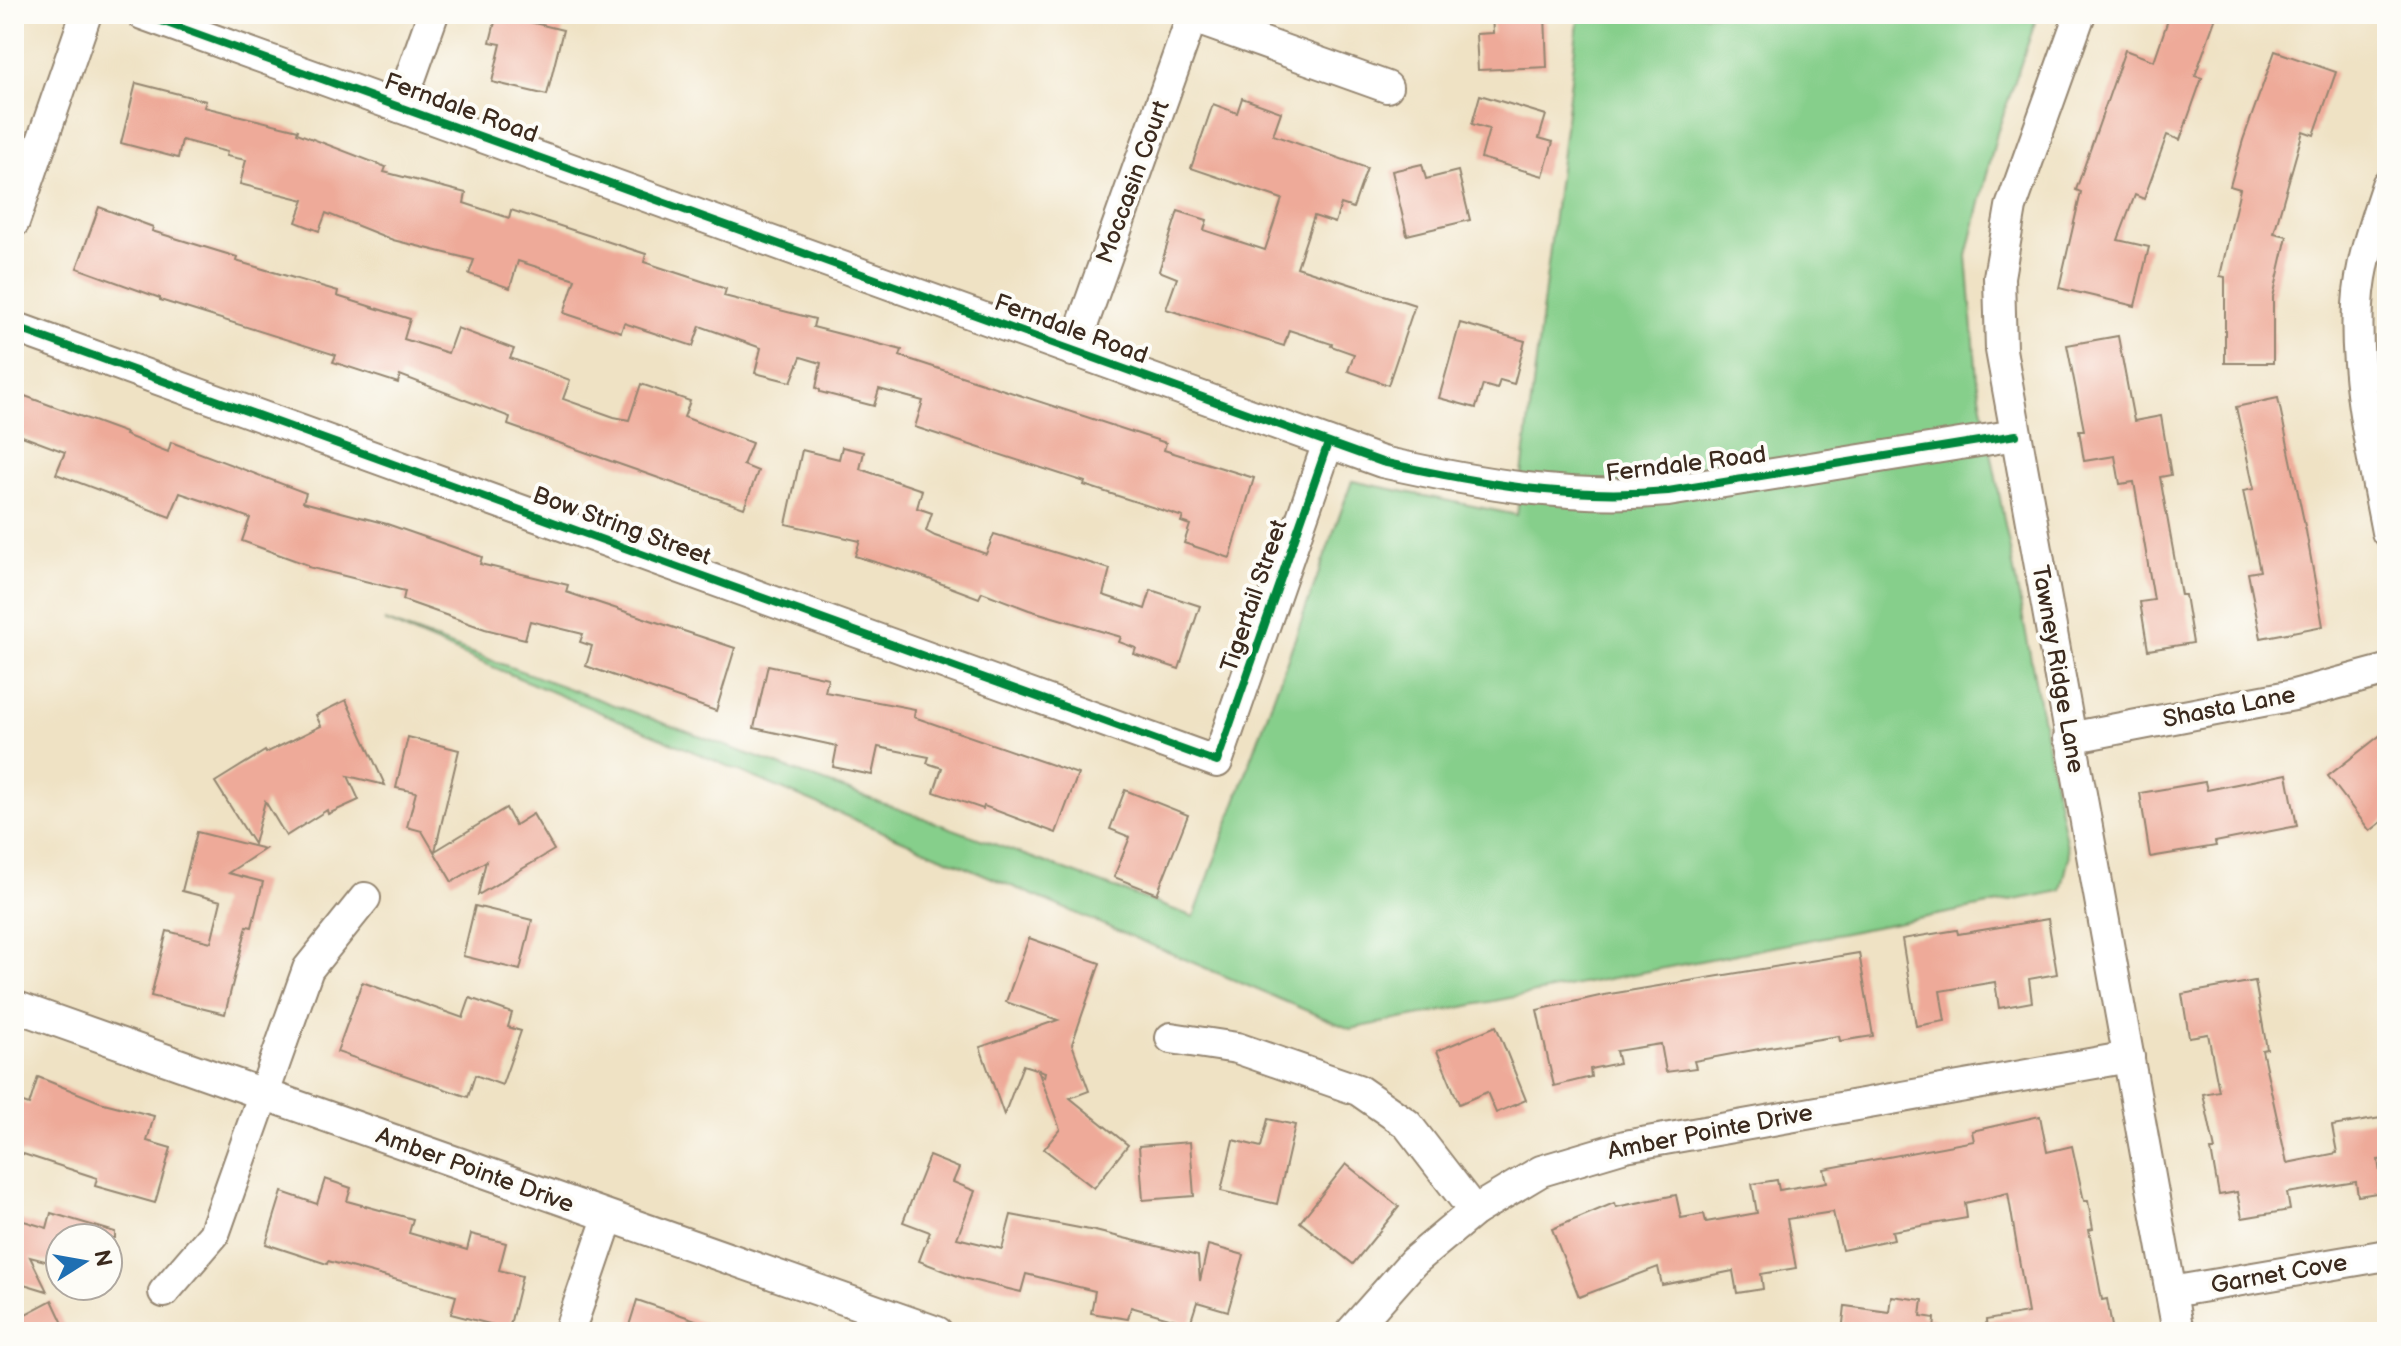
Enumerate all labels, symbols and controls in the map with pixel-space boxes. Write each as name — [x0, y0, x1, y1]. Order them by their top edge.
street label: Ferndale Road — [380, 67, 542, 149]
street label: Moccasin Court — [1090, 96, 1176, 267]
street label: Ferndale Road — [990, 288, 1152, 370]
street label: Ferndale Road — [1604, 440, 1768, 488]
street label: Bow String Street — [529, 480, 716, 572]
street label: Tigertail Street — [1214, 515, 1294, 676]
street label: Tawney Ridge Lane — [2025, 563, 2091, 775]
street label: Shasta Lane — [2160, 680, 2298, 734]
street label: Amber Pointe Drive — [1605, 1098, 1815, 1166]
street label: Amber Pointe Drive — [372, 1121, 578, 1219]
north arrow — [44, 1222, 124, 1302]
text: N — [87, 1248, 117, 1269]
street label: Garnet Cove — [2209, 1248, 2349, 1300]

